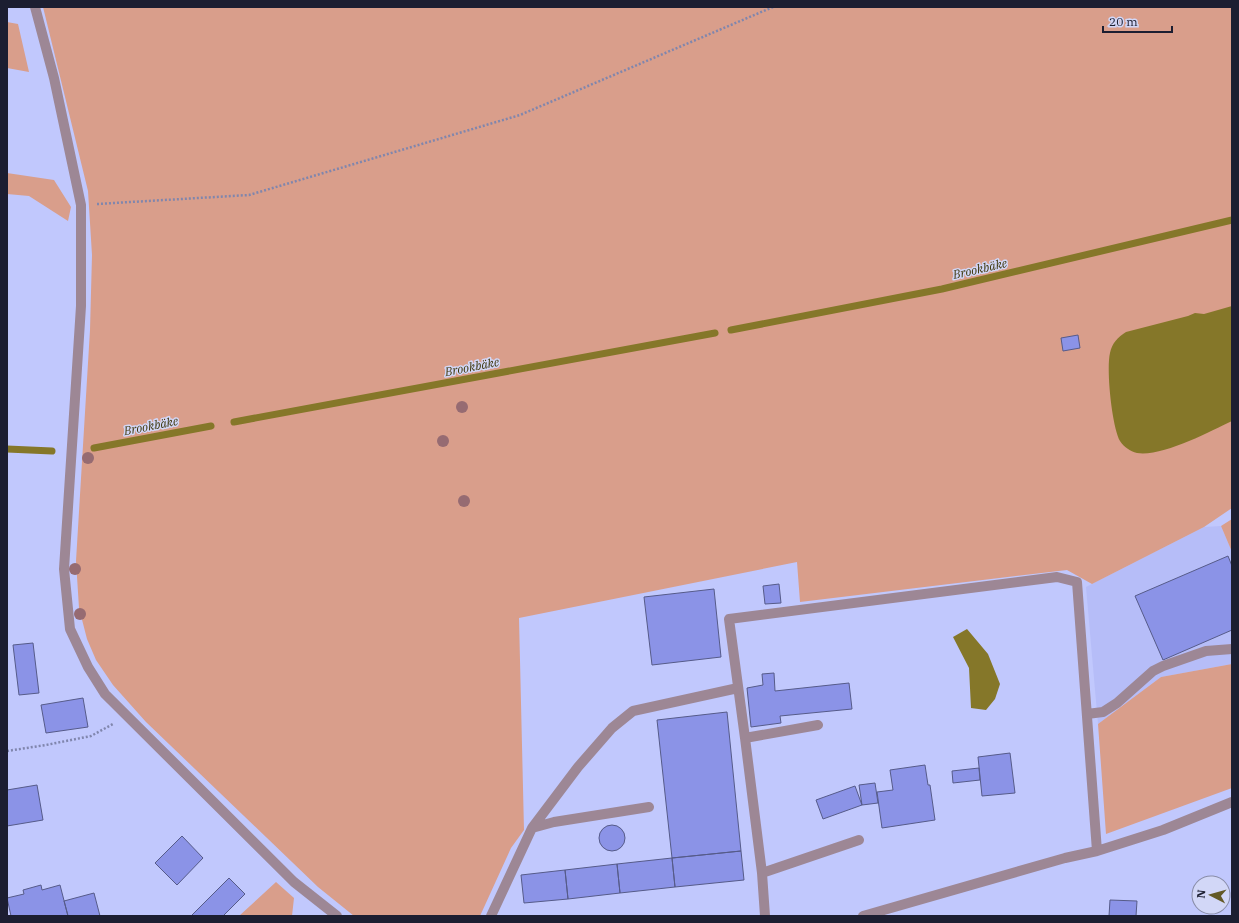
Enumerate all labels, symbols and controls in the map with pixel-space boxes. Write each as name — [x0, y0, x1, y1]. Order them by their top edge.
scale bar — [1103, 8, 1172, 34]
text: 20 m — [1109, 14, 1138, 29]
water label: Brookbäke — [950, 255, 1009, 282]
water label: Brookbäke — [442, 354, 501, 379]
water label: Brookbäke — [121, 413, 180, 438]
north arrow — [1191, 875, 1231, 915]
text: N — [1194, 889, 1209, 899]

